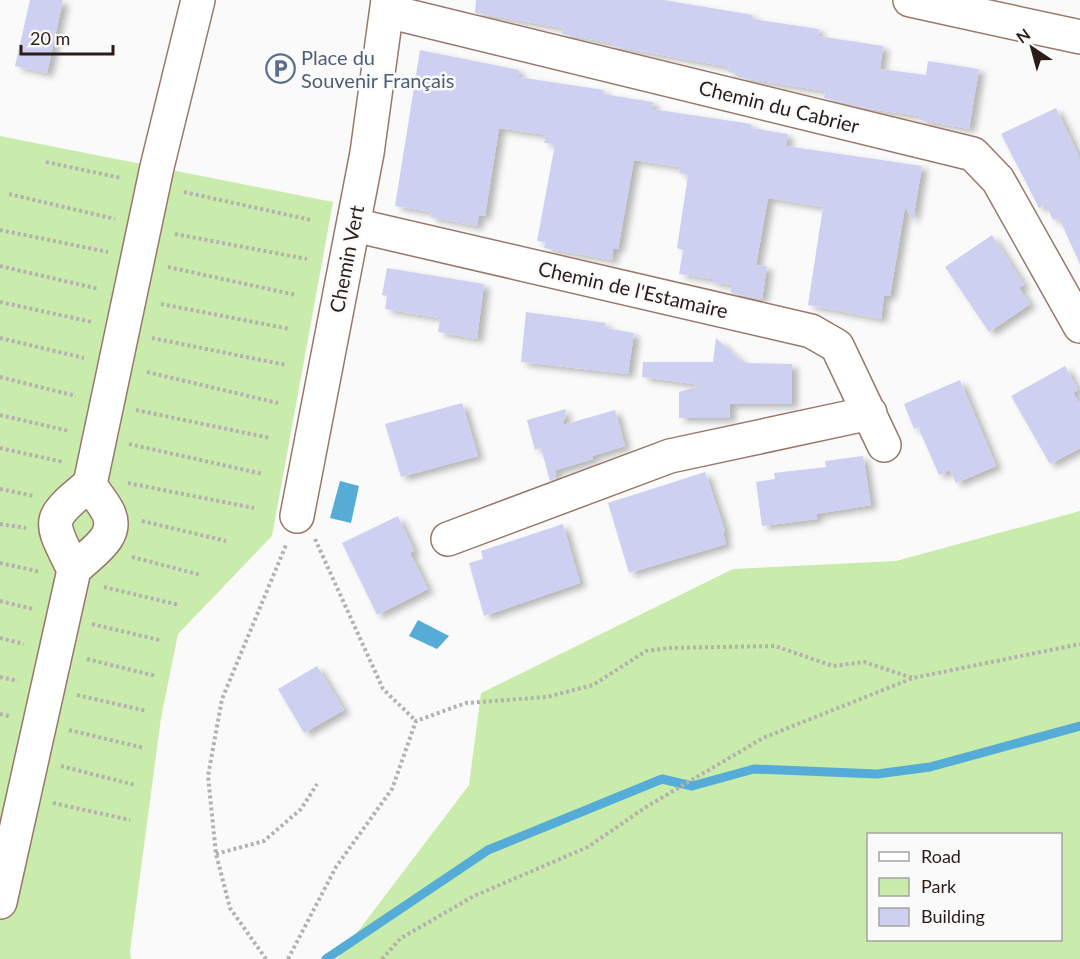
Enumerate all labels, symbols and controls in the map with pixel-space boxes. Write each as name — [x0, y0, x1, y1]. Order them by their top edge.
scale bar — [21, 18, 112, 56]
north arrow — [1002, 18, 1062, 78]
text: N — [1012, 24, 1033, 47]
text: 20 m — [30, 27, 70, 49]
place label: Place du Souvenir Français — [301, 45, 454, 92]
parking icon: Place du Souvenir Français — [264, 53, 296, 85]
street label: Chemin du Cabrier — [697, 74, 863, 138]
street label: Chemin Vert — [324, 203, 368, 315]
street label: Chemin de l'Estamaire — [536, 256, 730, 323]
legend — [867, 833, 1062, 941]
text: Road — [921, 845, 961, 867]
text: Park — [921, 875, 957, 897]
text: Building — [921, 905, 985, 927]

